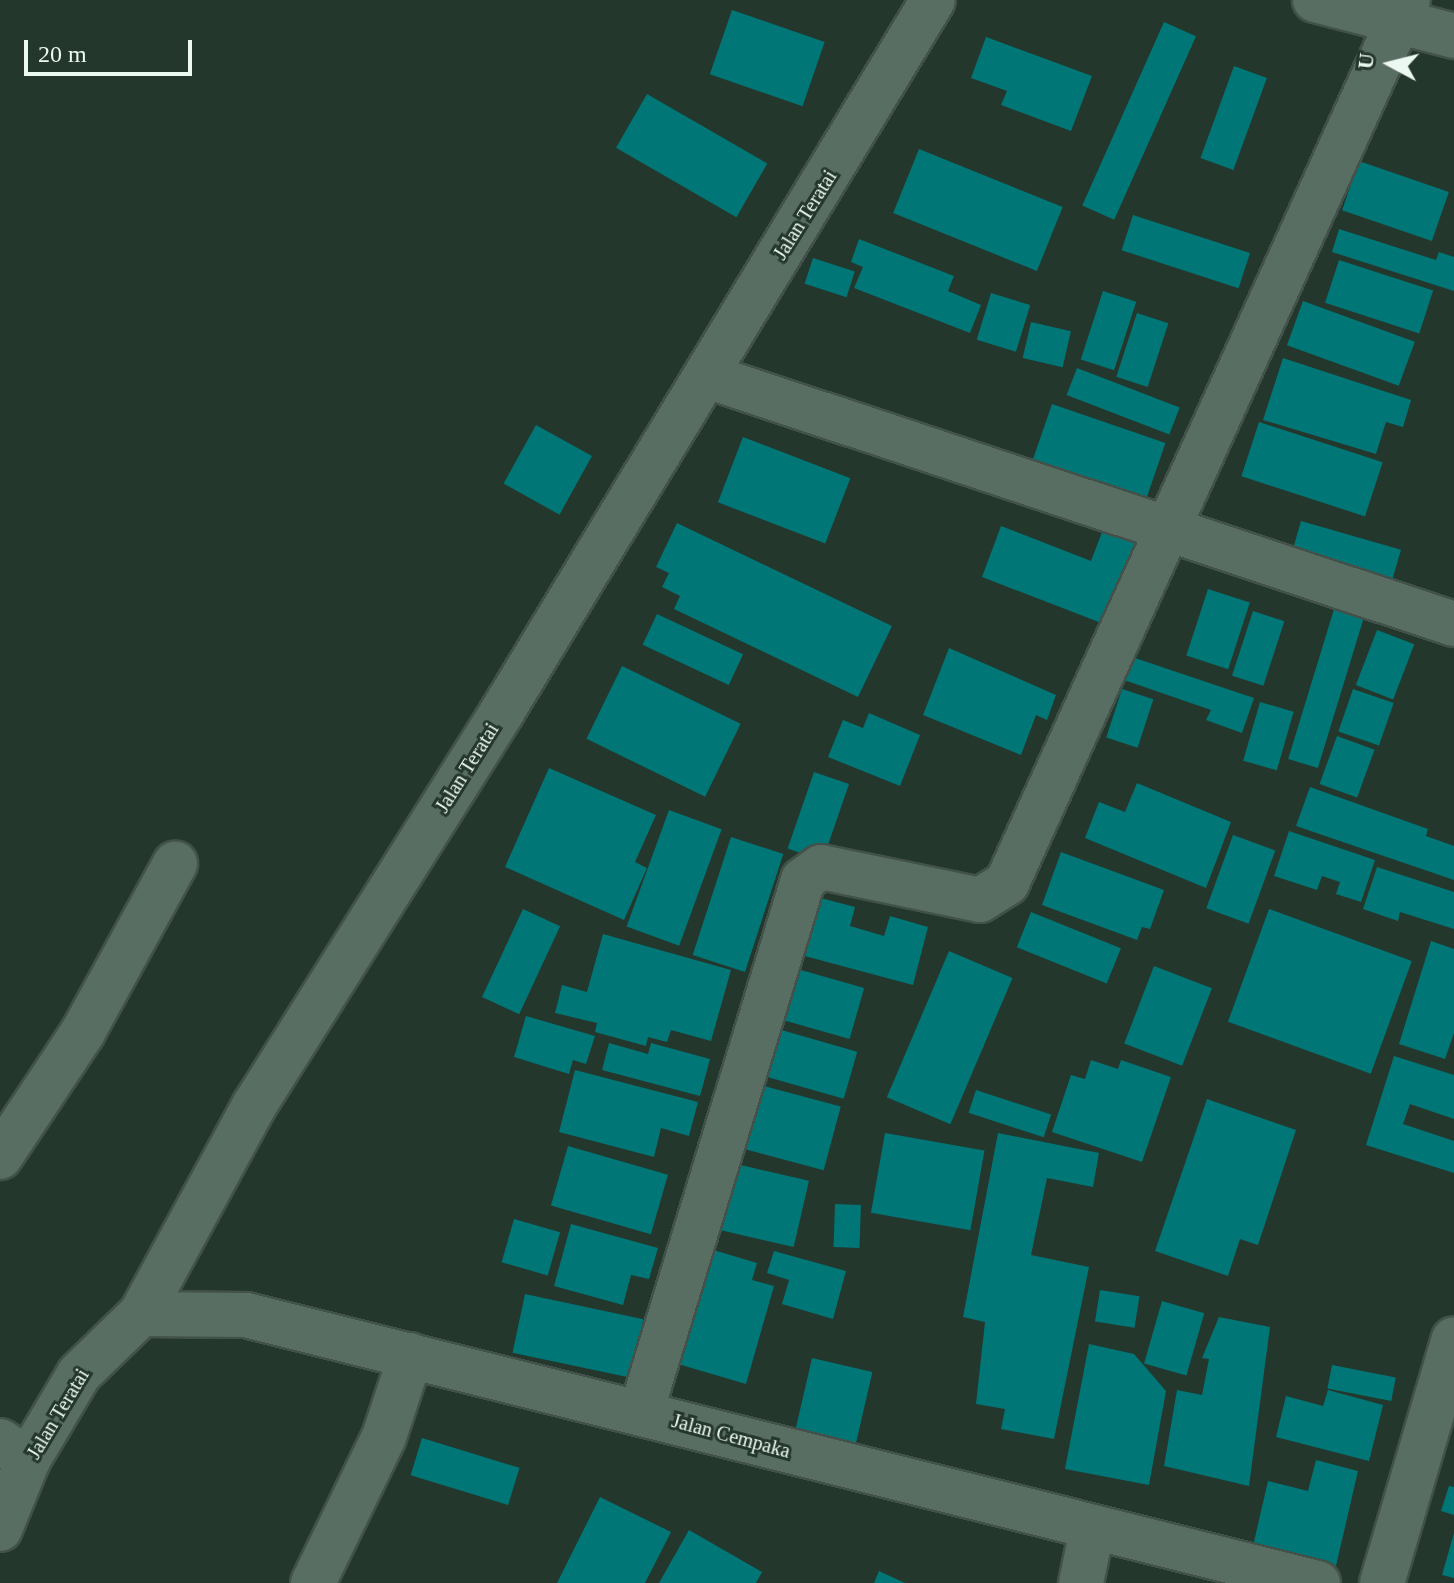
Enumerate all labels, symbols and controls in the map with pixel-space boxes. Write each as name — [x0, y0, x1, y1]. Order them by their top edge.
scale bar — [28, 24, 196, 74]
north arrow — [1350, 24, 1430, 104]
text: 20 m — [38, 41, 87, 67]
text: U — [1352, 52, 1379, 70]
street label: Jalan Teratai — [768, 166, 842, 264]
street label: Jalan Teratai — [430, 719, 504, 817]
street label: Jalan Teratai — [22, 1364, 94, 1464]
street label: Jalan Cempaka — [669, 1409, 793, 1463]

